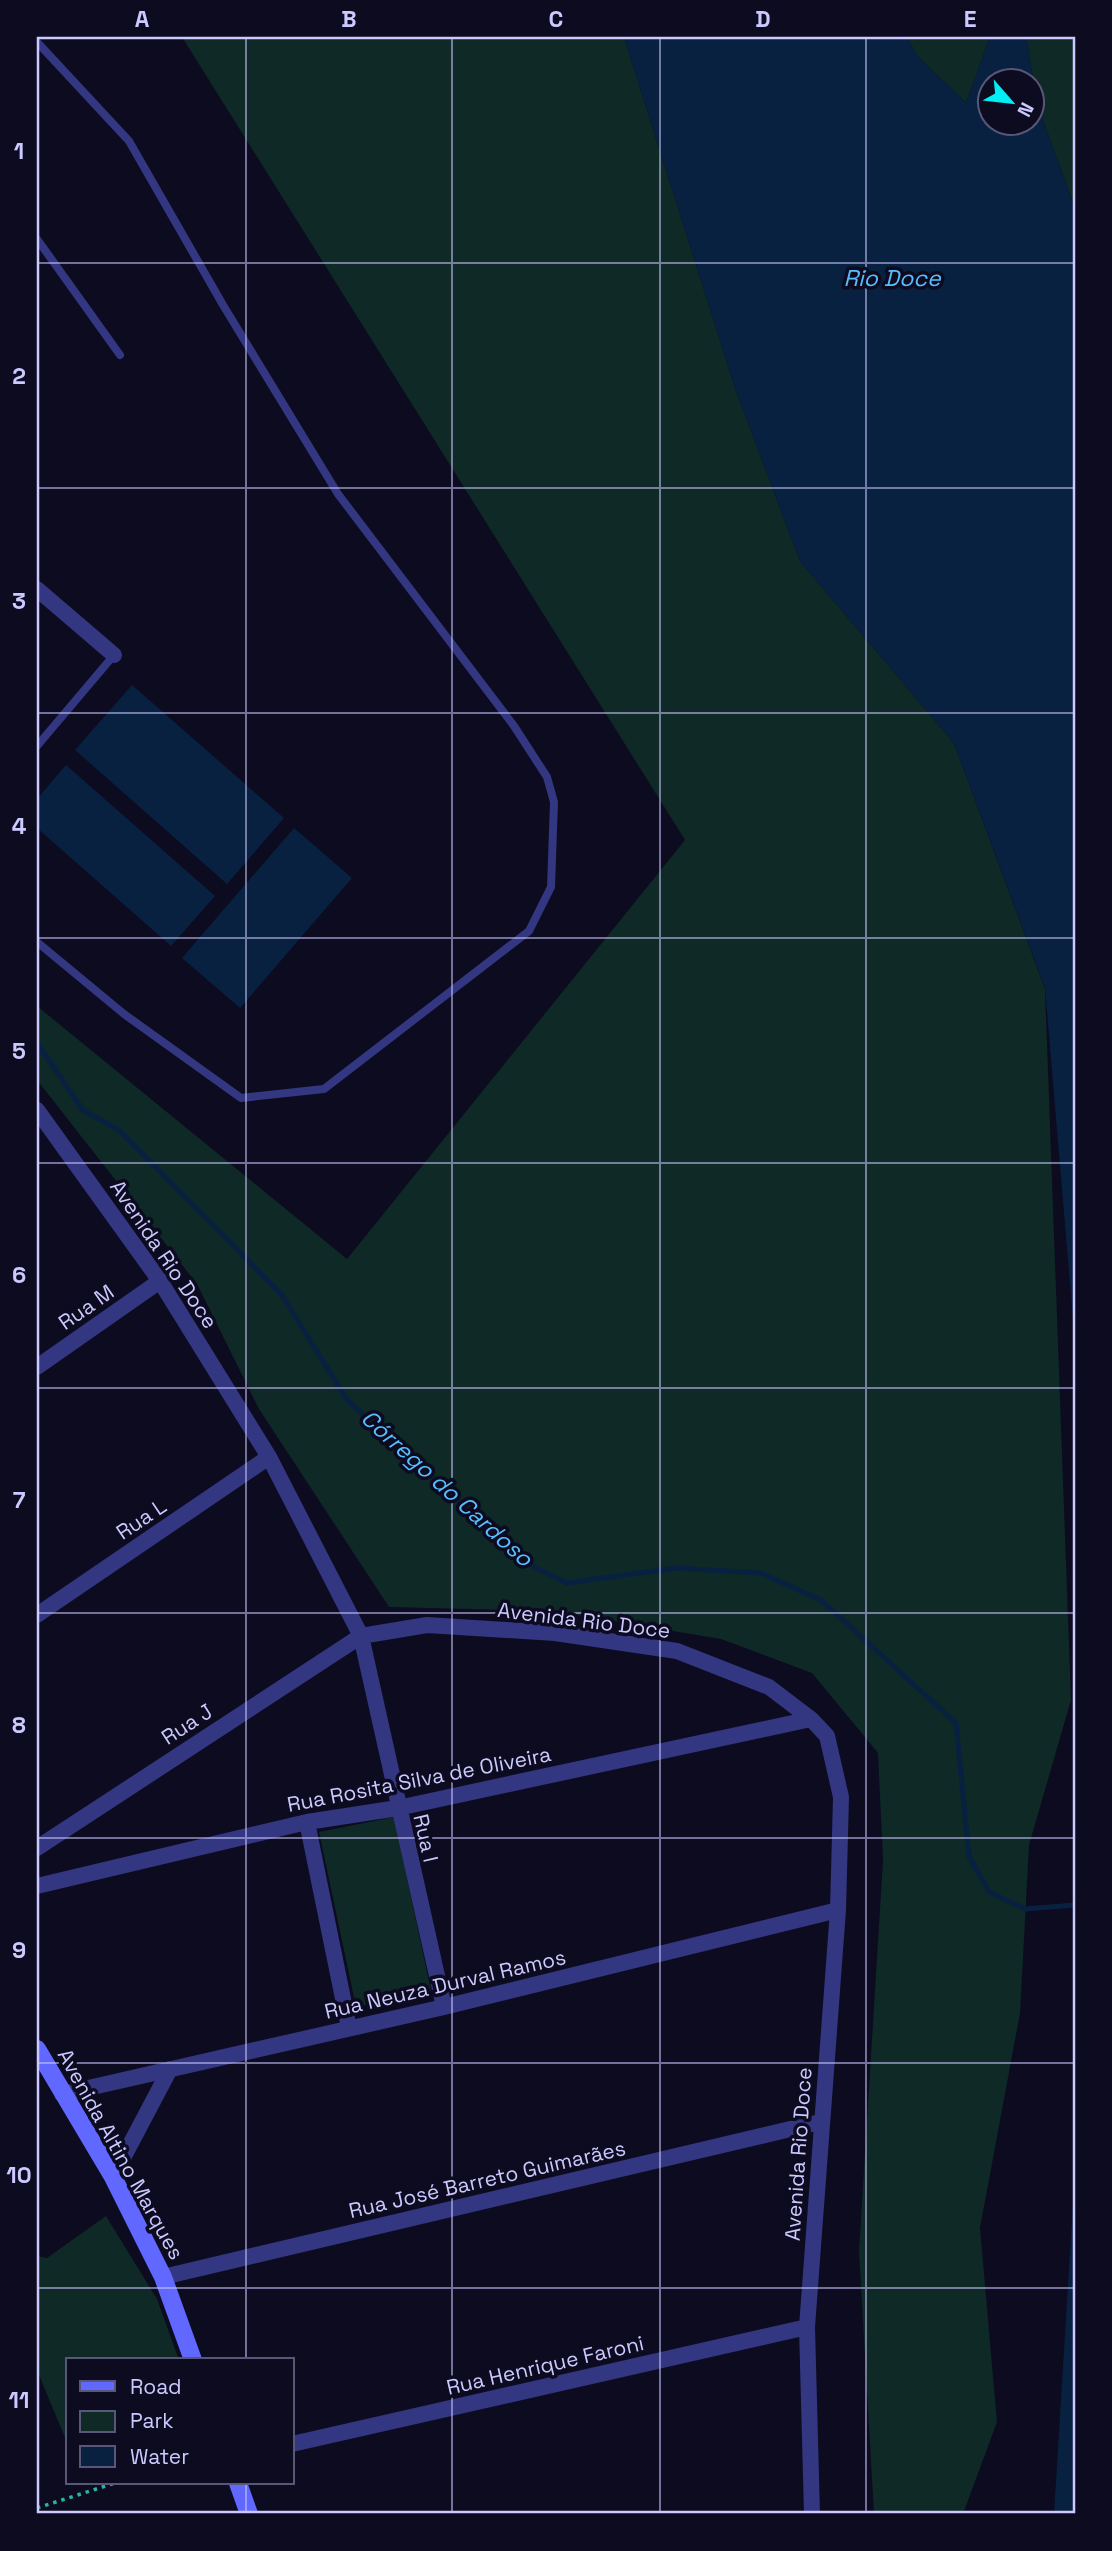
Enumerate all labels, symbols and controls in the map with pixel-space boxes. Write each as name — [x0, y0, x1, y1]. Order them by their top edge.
text: A — [135, 4, 150, 34]
text: B — [341, 4, 357, 34]
text: C — [549, 4, 563, 34]
text: D — [755, 4, 771, 34]
text: E — [964, 4, 976, 34]
north arrow — [976, 66, 1046, 136]
text: N — [1012, 98, 1040, 121]
text: 1 — [14, 136, 24, 166]
water label: Rio Doce — [843, 263, 942, 293]
text: 2 — [12, 361, 26, 391]
text: 3 — [12, 586, 26, 616]
text: 4 — [12, 811, 27, 841]
text: 5 — [12, 1036, 26, 1066]
street label: Avenida Rio Doce — [104, 1174, 224, 1334]
text: 6 — [12, 1260, 26, 1290]
street label: Rua M — [53, 1278, 119, 1336]
water label: Córrego do Cardoso — [355, 1403, 540, 1574]
text: 7 — [13, 1485, 26, 1515]
street label: Rua L — [111, 1492, 171, 1546]
street label: Avenida Rio Doce — [496, 1596, 672, 1644]
street label: Rua J — [156, 1697, 218, 1751]
text: 8 — [12, 1710, 26, 1740]
street label: Rua Rosita Silva de Oliveira — [285, 1740, 553, 1818]
street label: Rua I — [407, 1811, 445, 1865]
text: 9 — [12, 1935, 26, 1965]
street label: Rua Neuza Durval Ramos — [322, 1943, 568, 2025]
street label: Avenida Altino Marques — [52, 2044, 190, 2264]
street label: Avenida Rio Doce — [778, 2066, 818, 2242]
street label: Rua José Barreto Guimarães — [346, 2134, 628, 2224]
text: 10 — [6, 2160, 32, 2190]
street label: Rua Henrique Faroni — [444, 2329, 646, 2401]
legend — [66, 2358, 294, 2484]
text: Road — [130, 2373, 182, 2400]
text: 11 — [9, 2385, 29, 2415]
text: Park — [130, 2407, 174, 2434]
text: Water — [130, 2443, 189, 2470]

